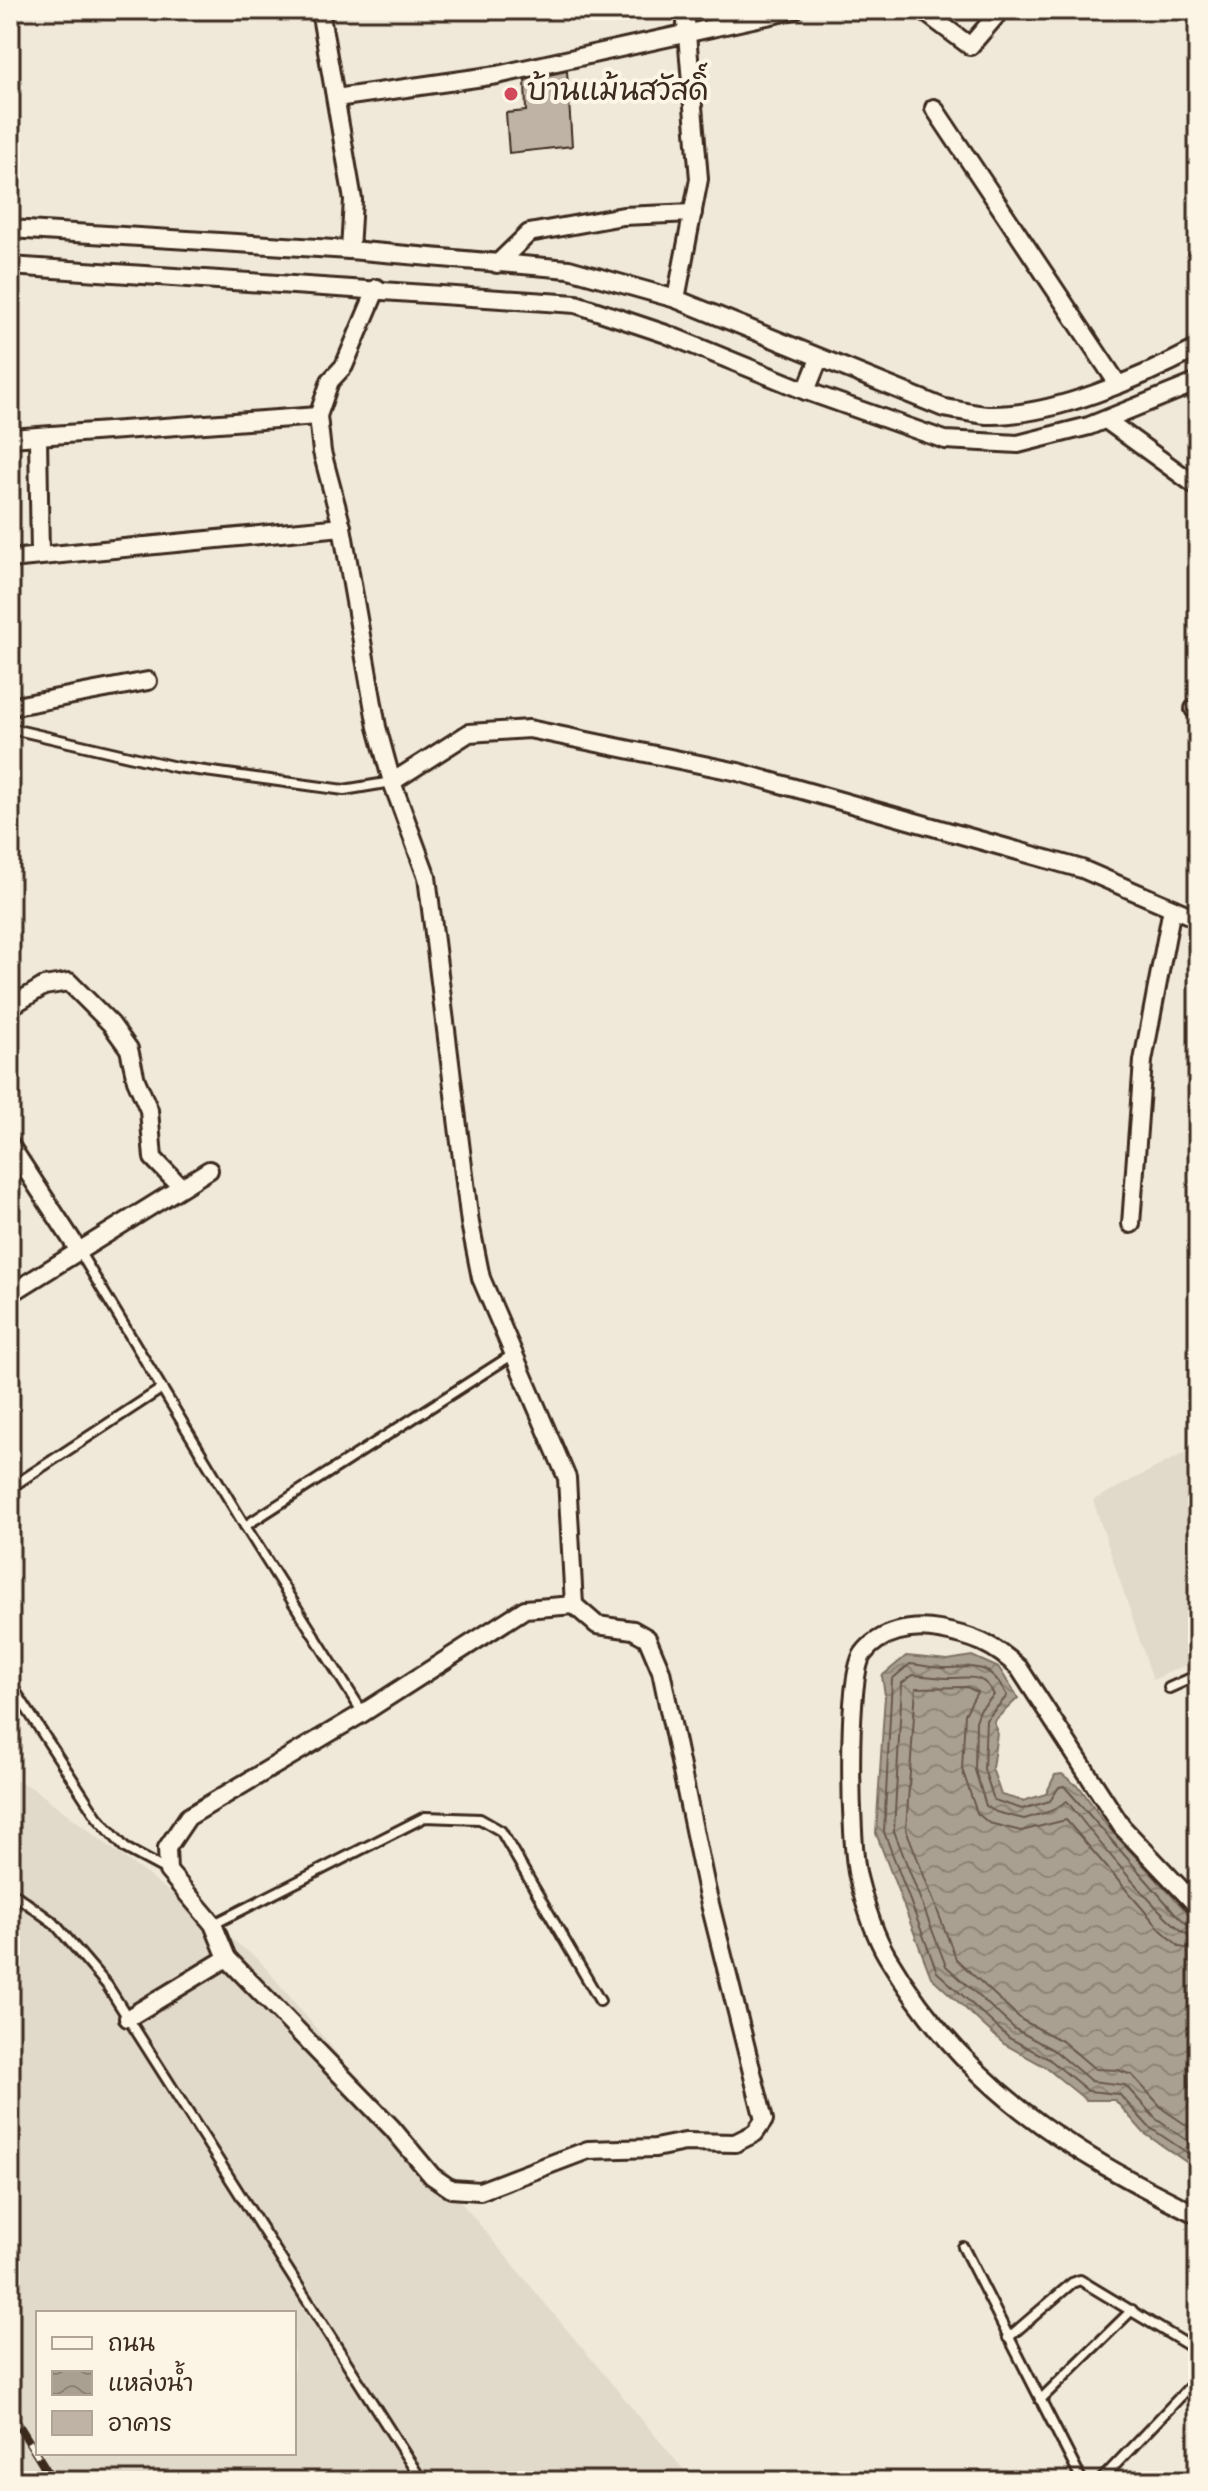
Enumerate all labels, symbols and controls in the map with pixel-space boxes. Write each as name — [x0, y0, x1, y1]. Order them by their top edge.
place label: บ้านแม้นสวัสดิ์ — [527, 62, 709, 116]
marker: บ้านแม้นสวัสดิ์ — [502, 85, 520, 103]
legend — [36, 2311, 296, 2455]
text: ถนน — [108, 2329, 155, 2363]
text: แหล่งน้ำ — [108, 2360, 194, 2403]
text: อาคาร — [108, 2409, 172, 2443]

